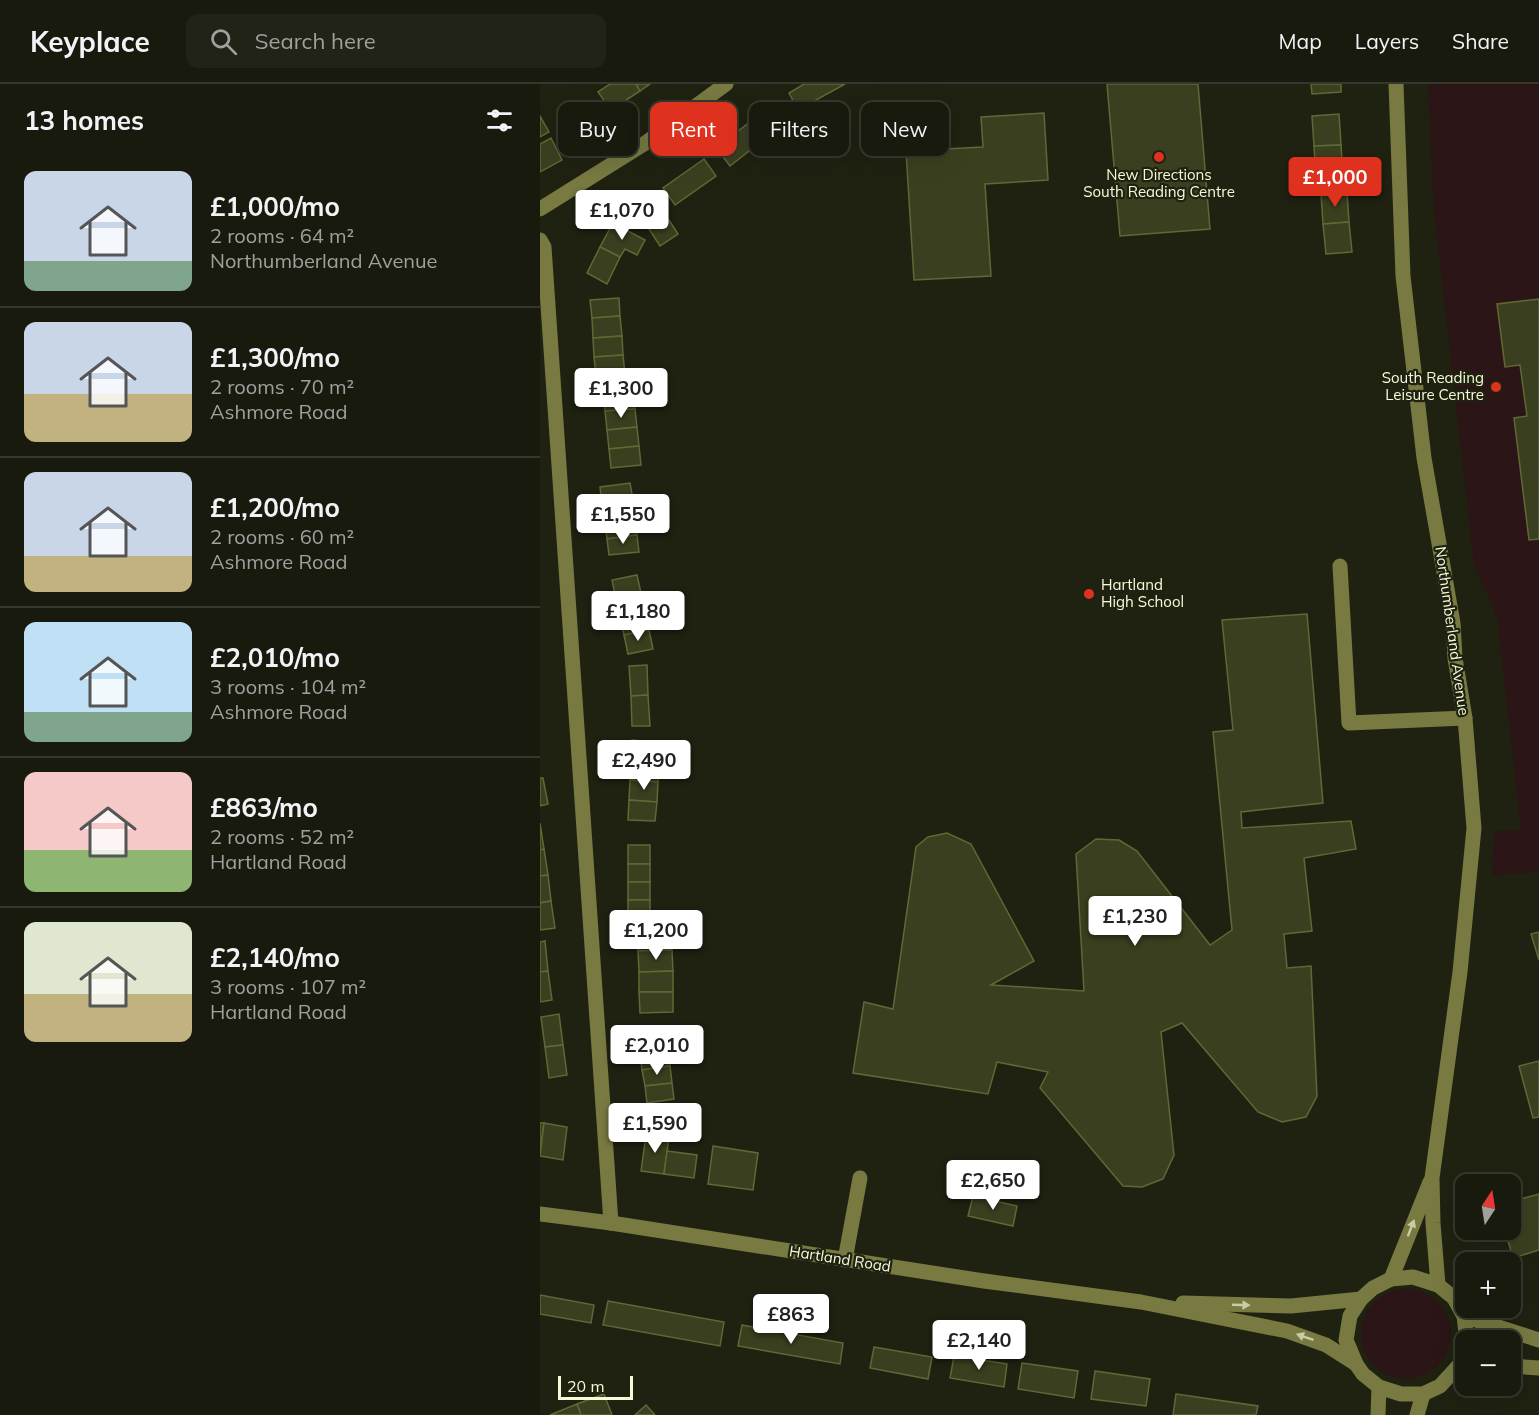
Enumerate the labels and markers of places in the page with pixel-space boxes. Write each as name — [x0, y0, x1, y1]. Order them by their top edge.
marker: New Directions South Reading Centre — [1152, 150, 1166, 164]
pin: £1,000 — [1286, 157, 1384, 208]
place label: New Directions South Reading Centre — [1083, 165, 1235, 201]
pin: £1,070 — [573, 190, 671, 241]
pin: £1,300 — [572, 368, 670, 419]
place label: South Reading Leisure Centre — [1382, 368, 1484, 404]
marker: South Reading Leisure Centre — [1489, 380, 1503, 394]
pin: £1,550 — [574, 494, 672, 545]
place label: Hartland High School — [1101, 575, 1184, 611]
marker: Hartland High School — [1082, 587, 1096, 601]
pin: £1,180 — [589, 591, 687, 642]
pin: £2,490 — [595, 740, 693, 791]
pin: £1,230 — [1086, 896, 1184, 947]
pin: £1,200 — [607, 910, 705, 961]
pin: £2,010 — [608, 1025, 706, 1076]
pin: £1,590 — [606, 1103, 704, 1154]
pin: £2,650 — [944, 1160, 1042, 1211]
pin: £863 — [755, 1294, 827, 1345]
pin: £2,140 — [930, 1320, 1028, 1371]

